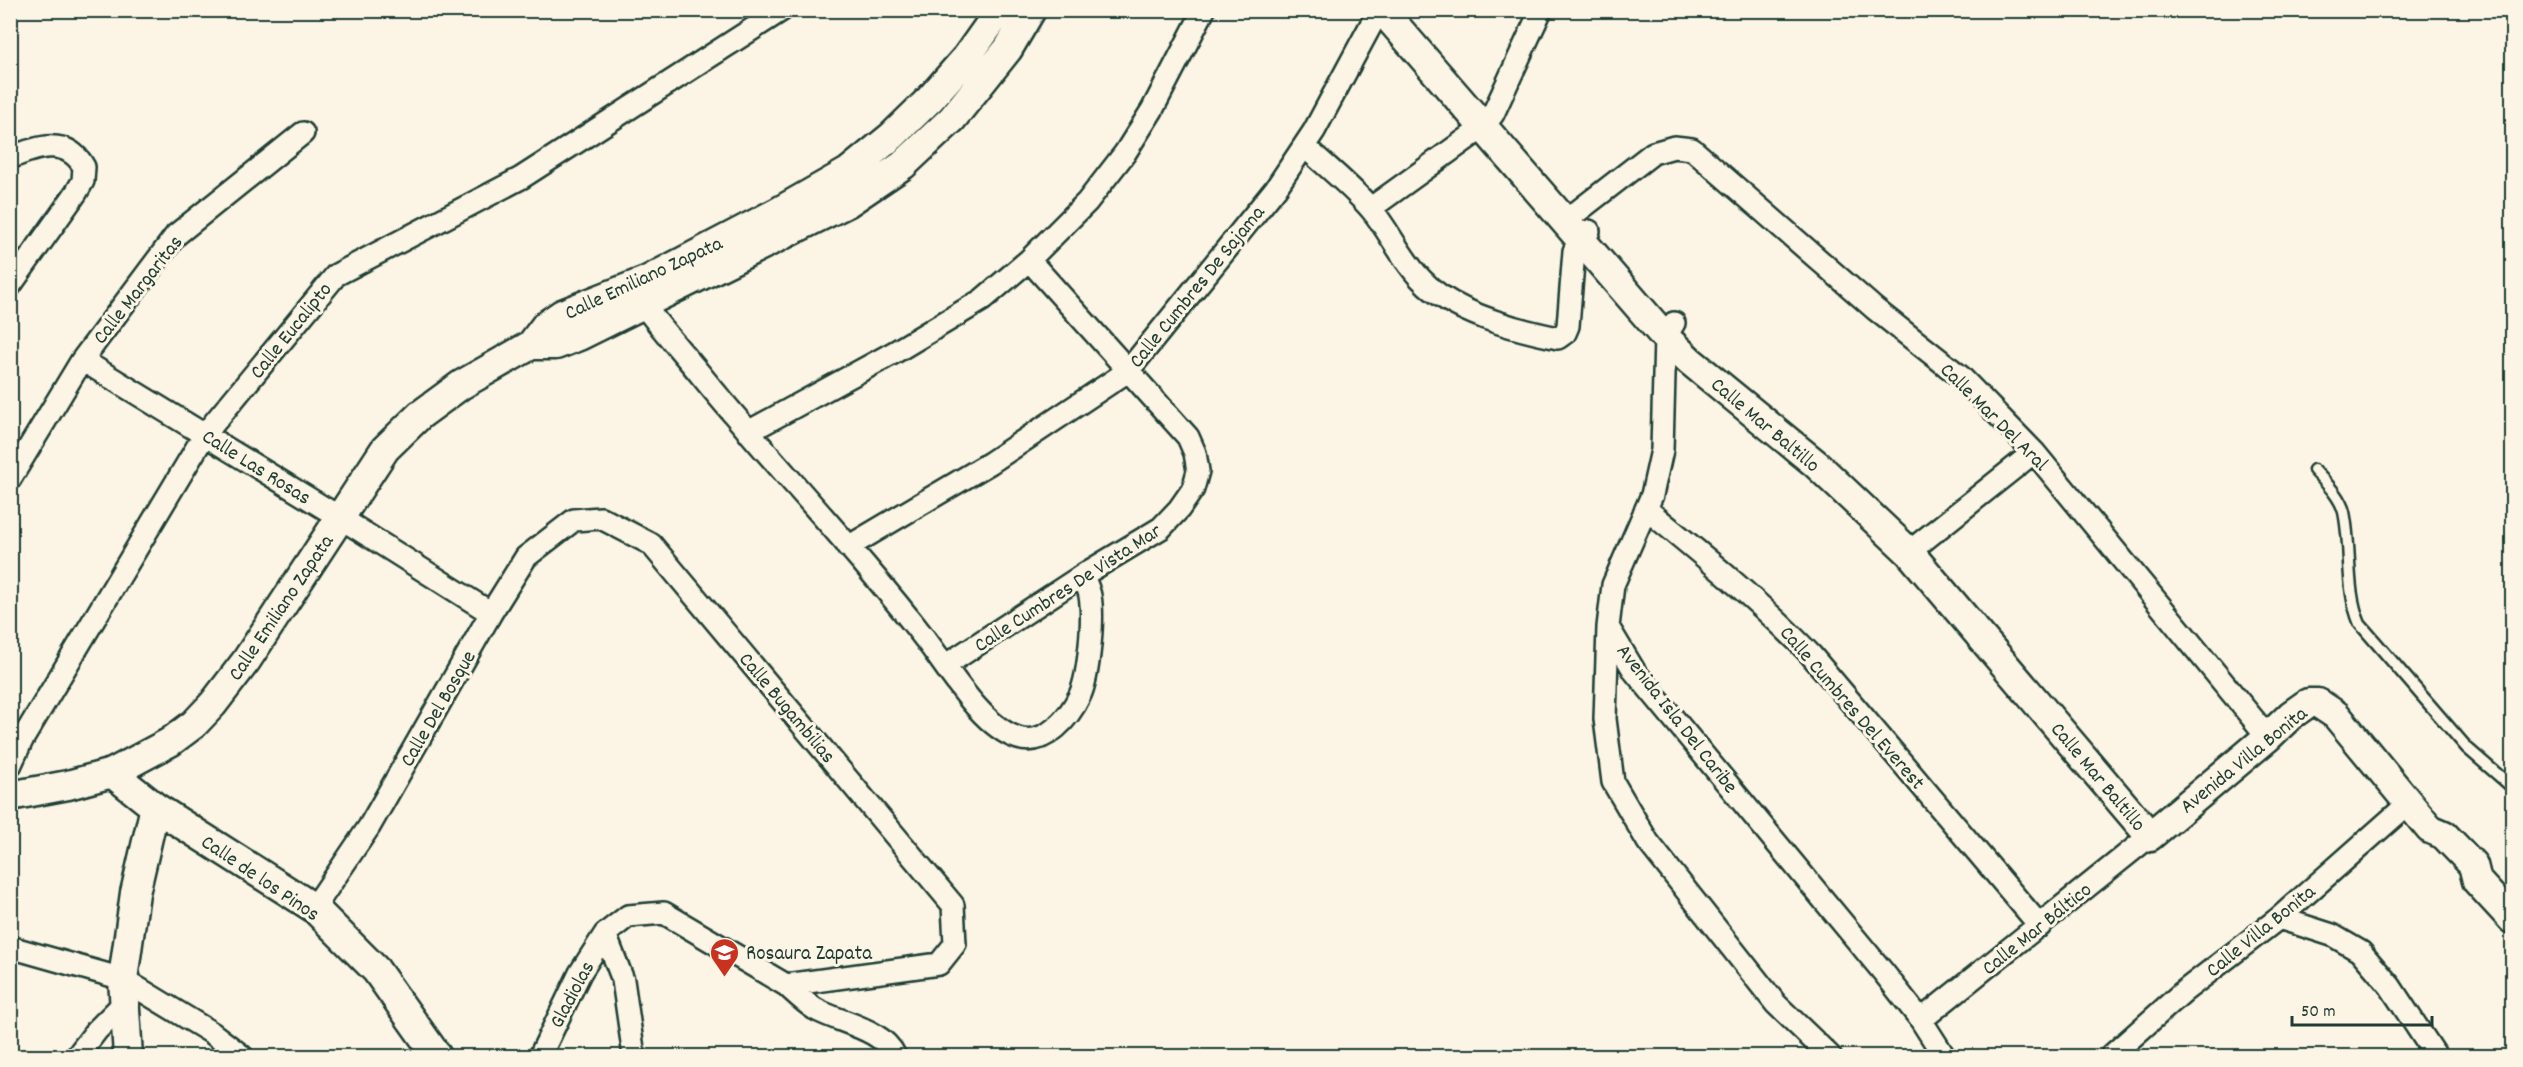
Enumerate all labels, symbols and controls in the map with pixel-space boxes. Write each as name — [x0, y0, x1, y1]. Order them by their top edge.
street label: Calle Cumbres De Sajama — [1123, 199, 1274, 376]
street label: Calle Margaritas — [87, 230, 192, 352]
street label: Calle Emiliano Zapata — [561, 230, 729, 329]
street label: Calle Eucalipto — [244, 277, 341, 387]
street label: Calle Mar Del Aral — [1932, 357, 2054, 479]
street label: Calle Mar Baltillo — [1703, 371, 1825, 481]
street label: Calle Las Rosas — [195, 423, 316, 514]
street label: Calle Cumbres De Vista Mar — [969, 517, 1168, 661]
street label: Calle Emiliano Zapata — [222, 529, 343, 688]
street label: Calle Cumbres Del Everest — [1771, 620, 1931, 798]
street label: Avenida Isla Del Caribe — [1608, 639, 1744, 801]
street label: Calle Del Bosque — [394, 646, 485, 773]
street label: Calle Bugambilias — [730, 647, 841, 771]
street label: Avenida Villa Bonita — [2175, 700, 2316, 822]
street label: Calle Mar Baltillo — [2042, 717, 2152, 839]
street label: Calle de los Pinos — [194, 829, 325, 930]
street label: Calle Mar Báltico — [1976, 877, 2099, 984]
street label: Calle Villa Bonita — [2201, 878, 2324, 986]
school or university icon: Rosaura Zapata — [709, 936, 741, 978]
place label: Rosaura Zapata — [746, 940, 873, 970]
street label: Gladiolas — [543, 956, 604, 1034]
scale bar — [2292, 989, 2432, 1027]
text: 50 m — [2301, 1000, 2336, 1025]

